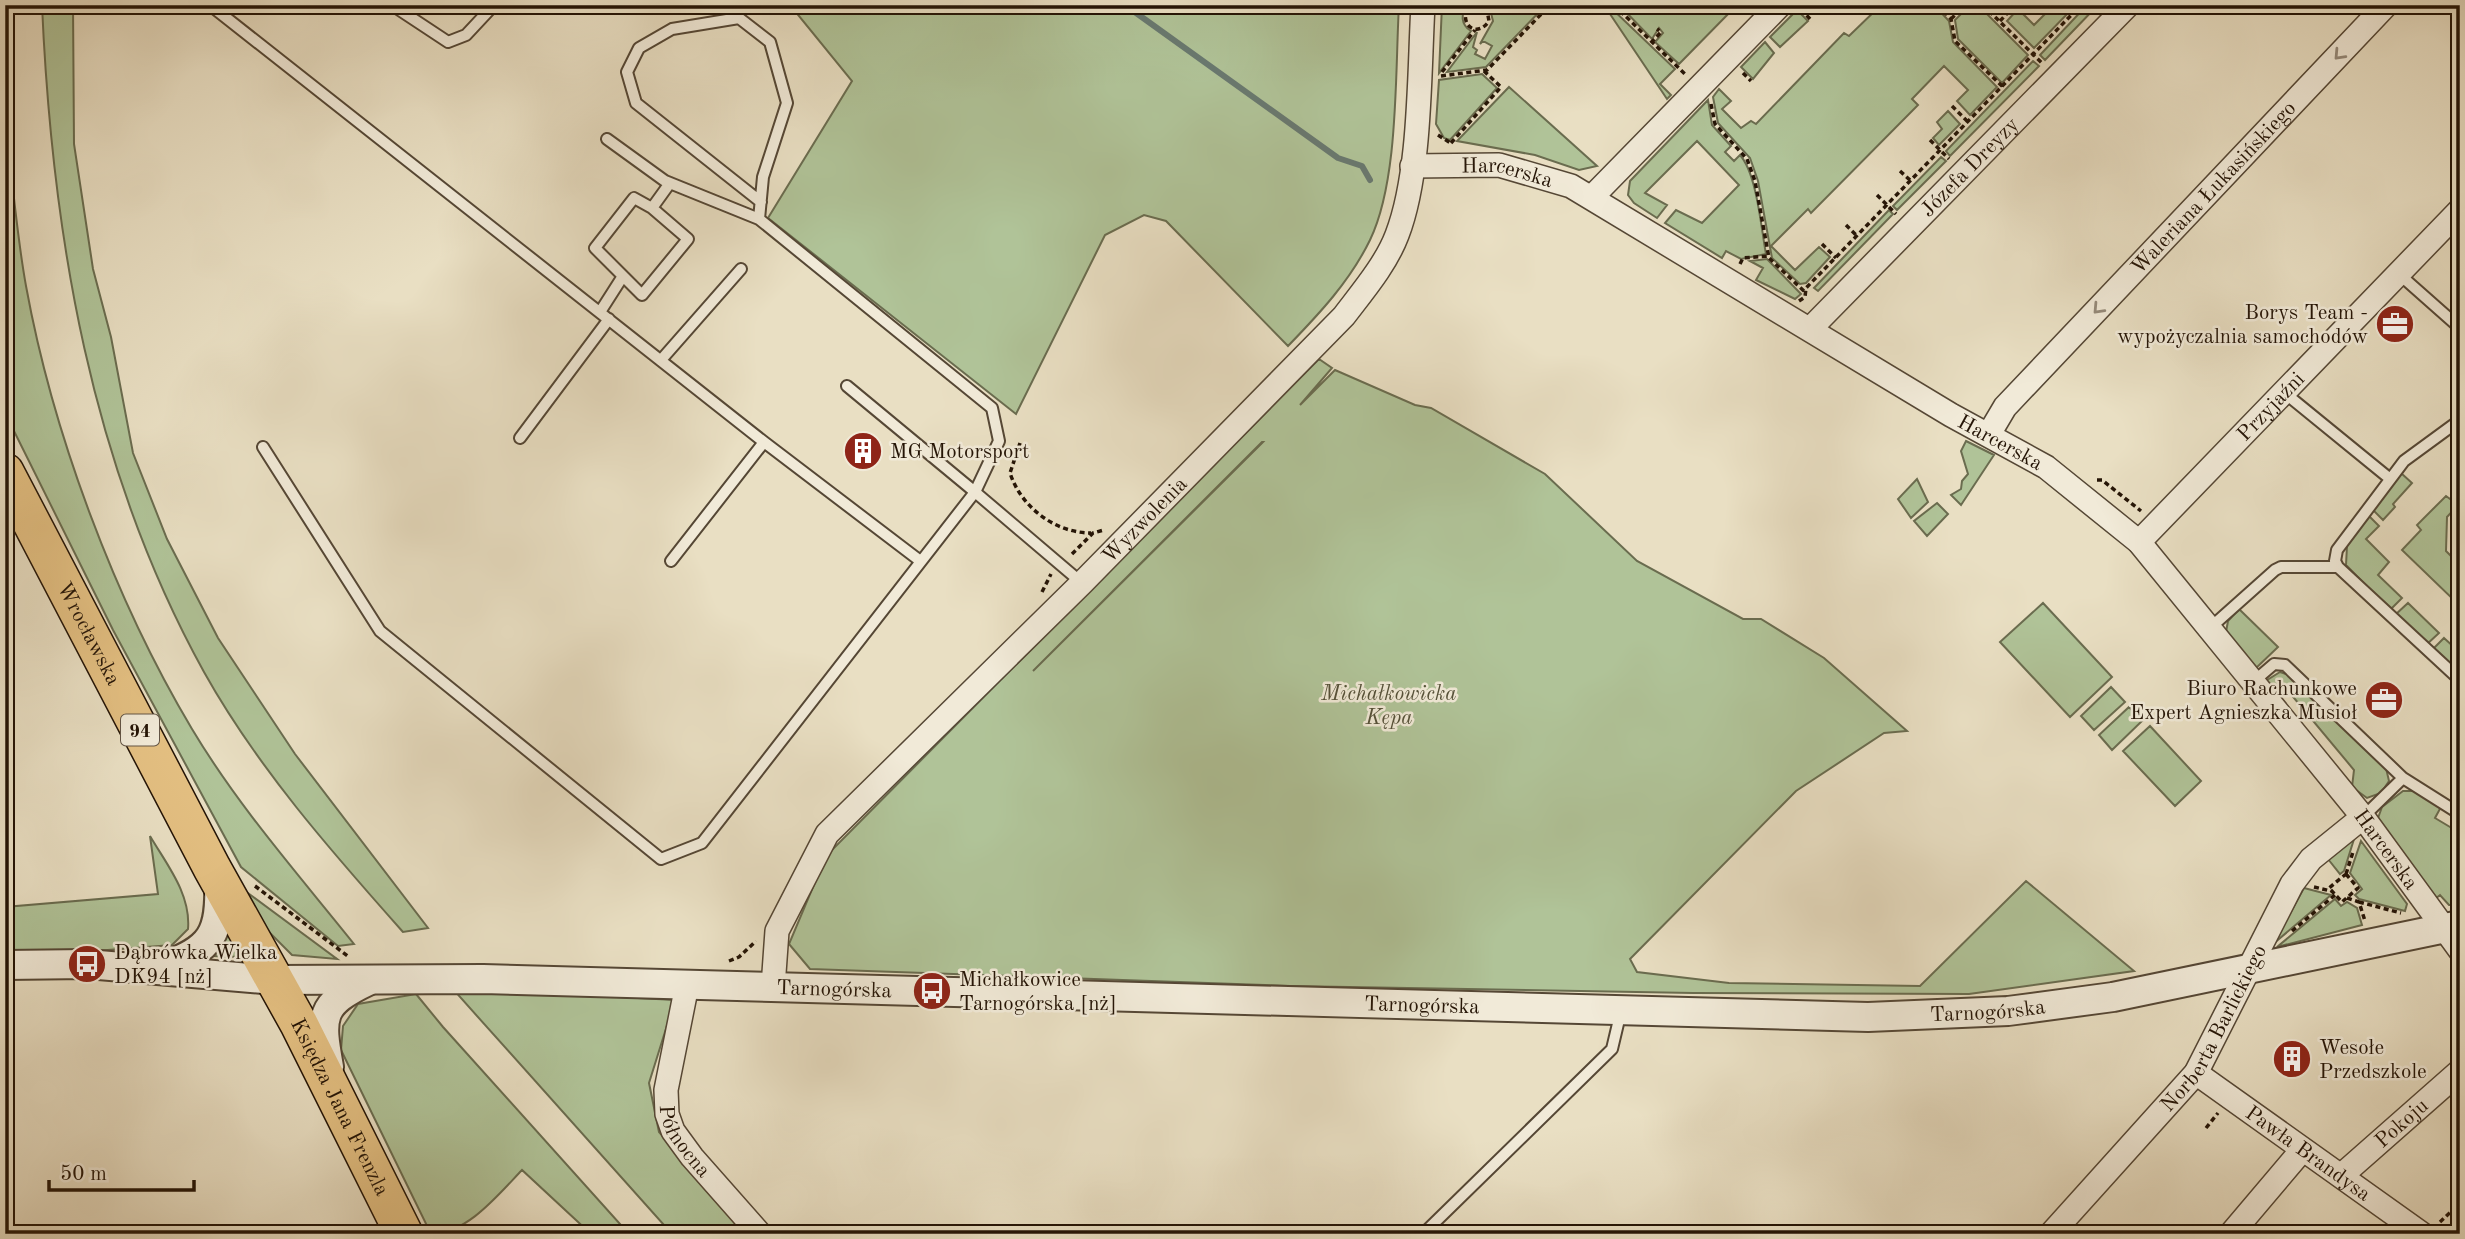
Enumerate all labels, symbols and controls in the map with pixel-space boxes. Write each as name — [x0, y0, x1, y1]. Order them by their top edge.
one-way arrow — [2335, 47, 2348, 60]
street label: Waleriana Łukasińskiego — [2128, 98, 2301, 279]
street label: Józefa Dreyzy — [1917, 114, 2023, 222]
street label: Harcerska — [1461, 156, 1555, 192]
one-way arrow — [2094, 301, 2107, 314]
place label: Borys Team - wypożyczalnia samochodów — [2117, 303, 2368, 348]
office icon: Borys Team - wypożyczalnia samochodów — [2374, 303, 2416, 345]
street label: Przyjaźni — [2234, 369, 2309, 446]
street label: Harcerska — [1954, 412, 2046, 475]
building icon: MG Motorsport — [842, 430, 884, 472]
place label: MG Motorsport — [890, 442, 1029, 463]
street label: Wyzwolenia — [1099, 474, 1192, 568]
street label: Wrocławska — [52, 579, 123, 689]
place label: Biuro Rachunkowe Expert Agnieszka Musioł — [2130, 679, 2357, 724]
office icon: Biuro Rachunkowe Expert Agnieszka Musioł — [2363, 679, 2405, 721]
park label: Michałkowicka Kępa — [1320, 684, 1457, 729]
road number: 94 — [121, 715, 159, 746]
street label: Harcerska — [2349, 806, 2421, 894]
street label: Norberta Barlickiego — [2157, 942, 2271, 1116]
bus stop icon: Dąbrówka Wielka DK94 [nż] — [66, 943, 108, 985]
place label: Dąbrówka Wielka DK94 [nż] — [114, 943, 277, 988]
bus stop icon: Michałkowice Tarnogórska [nż] — [911, 970, 953, 1012]
place label: Michałkowice Tarnogórska [nż] — [959, 970, 1117, 1015]
street label: Tarnogórska — [776, 978, 892, 1002]
street label: Tarnogórska — [1364, 994, 1480, 1018]
street label: Tarnogórska — [1930, 997, 2047, 1026]
street label: Księdza Jana Frenzla — [286, 1015, 392, 1199]
building icon: Wesołe Przedszkole — [2271, 1038, 2313, 1080]
place label: Wesołe Przedszkole — [2319, 1038, 2427, 1083]
street label: Pokoju — [2372, 1095, 2433, 1153]
street label: Pawła Brandysa — [2241, 1103, 2374, 1206]
street label: Północna — [655, 1105, 714, 1182]
scale bar — [49, 1148, 194, 1192]
text: 50 m — [60, 1164, 107, 1185]

